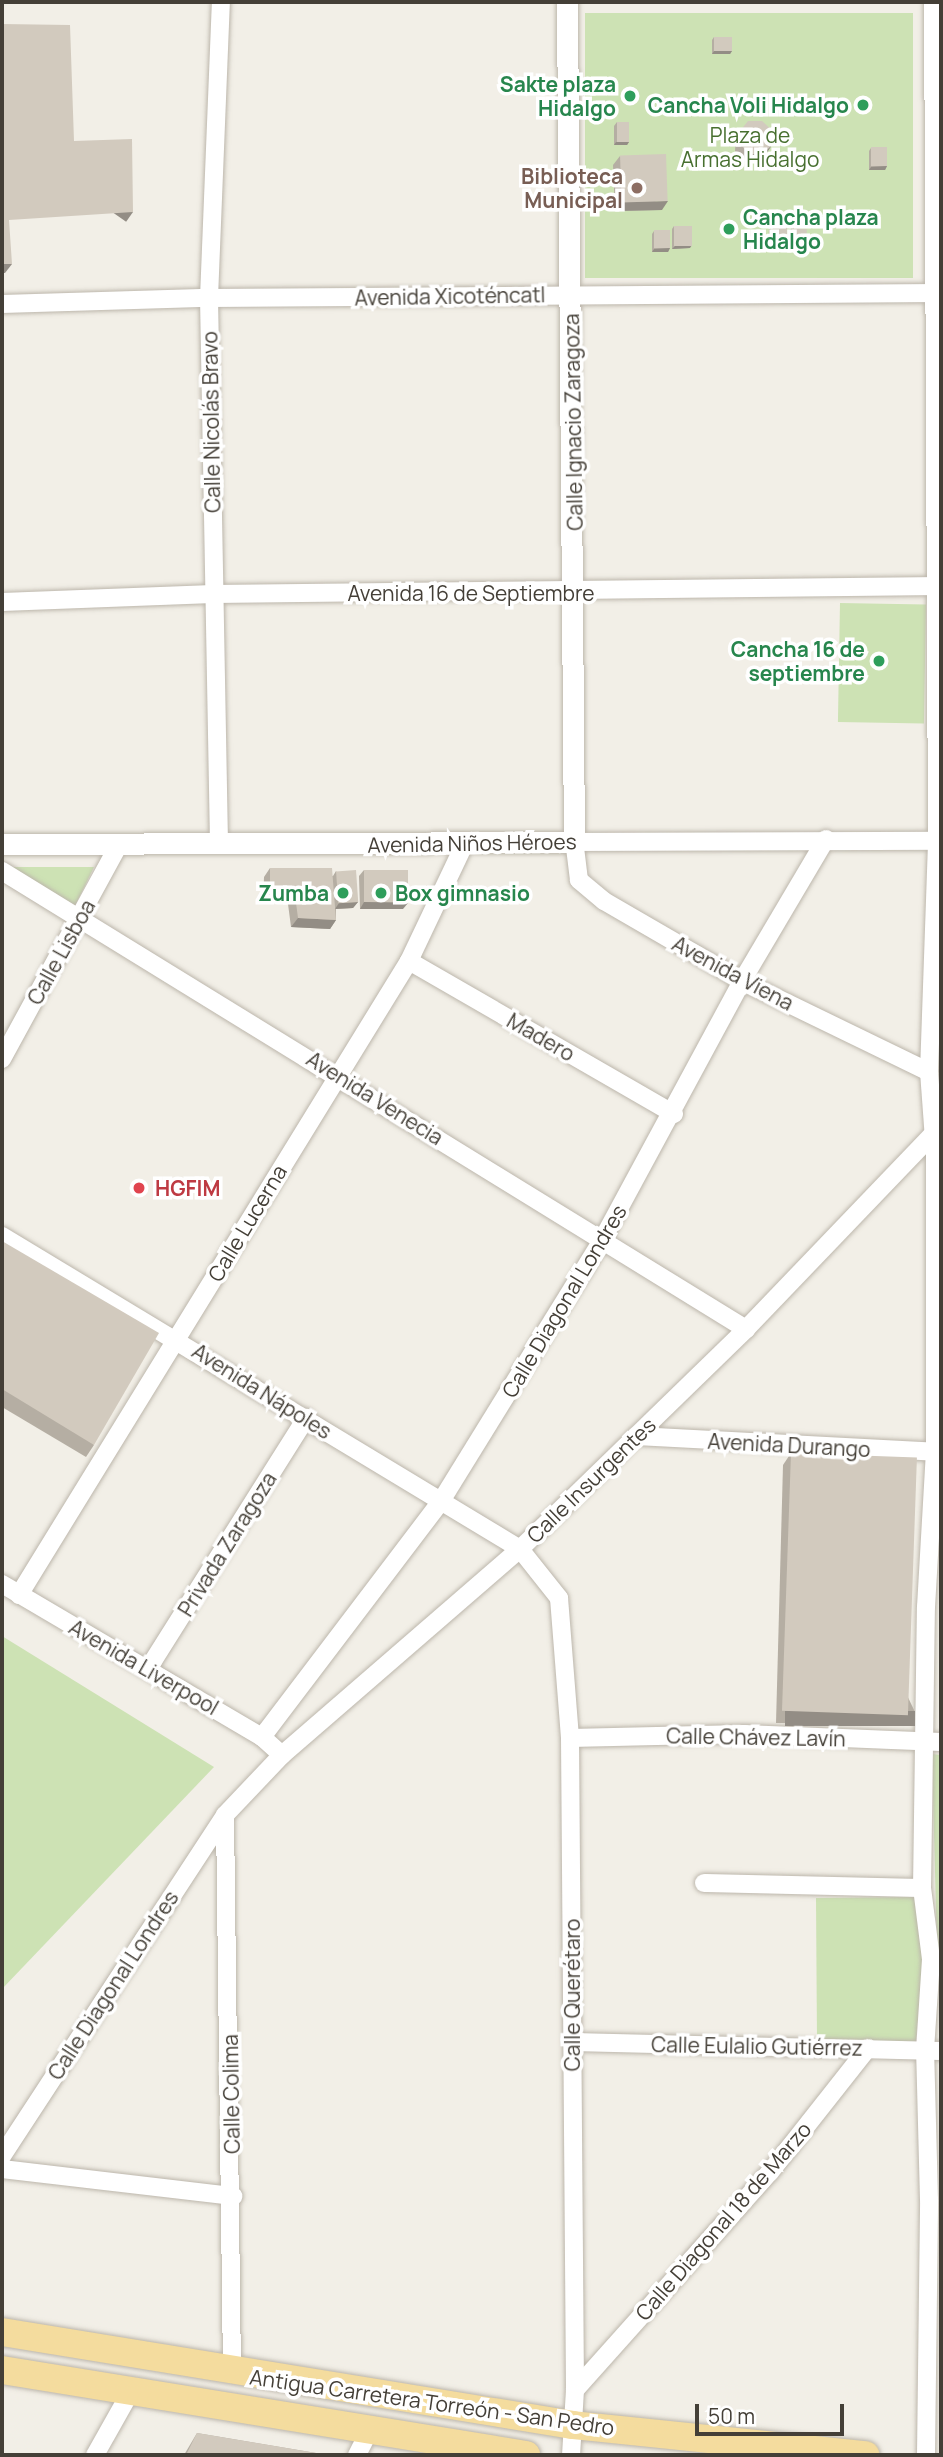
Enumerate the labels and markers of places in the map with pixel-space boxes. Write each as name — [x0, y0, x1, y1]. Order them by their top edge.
place label: Sakte plaza Hidalgo — [500, 71, 616, 121]
marker: Sakte plaza Hidalgo — [622, 88, 638, 104]
place label: Cancha Voli Hidalgo — [648, 92, 849, 118]
marker: Cancha Voli Hidalgo — [855, 97, 871, 113]
place label: Biblioteca Municipal — [521, 163, 623, 213]
marker: Biblioteca Municipal — [629, 180, 645, 196]
place label: Cancha plaza Hidalgo — [743, 204, 879, 254]
marker: Cancha plaza Hidalgo — [721, 221, 737, 237]
place label: Cancha 16 de septiembre — [731, 636, 865, 686]
marker: Cancha 16 de septiembre — [871, 653, 887, 669]
place label: Zumba — [258, 880, 329, 906]
place label: Box gimnasio — [395, 880, 530, 906]
marker: Zumba — [335, 885, 351, 901]
marker: Box gimnasio — [373, 885, 389, 901]
place label: HGFIM — [155, 1175, 220, 1201]
marker: HGFIM — [129, 1178, 149, 1198]

